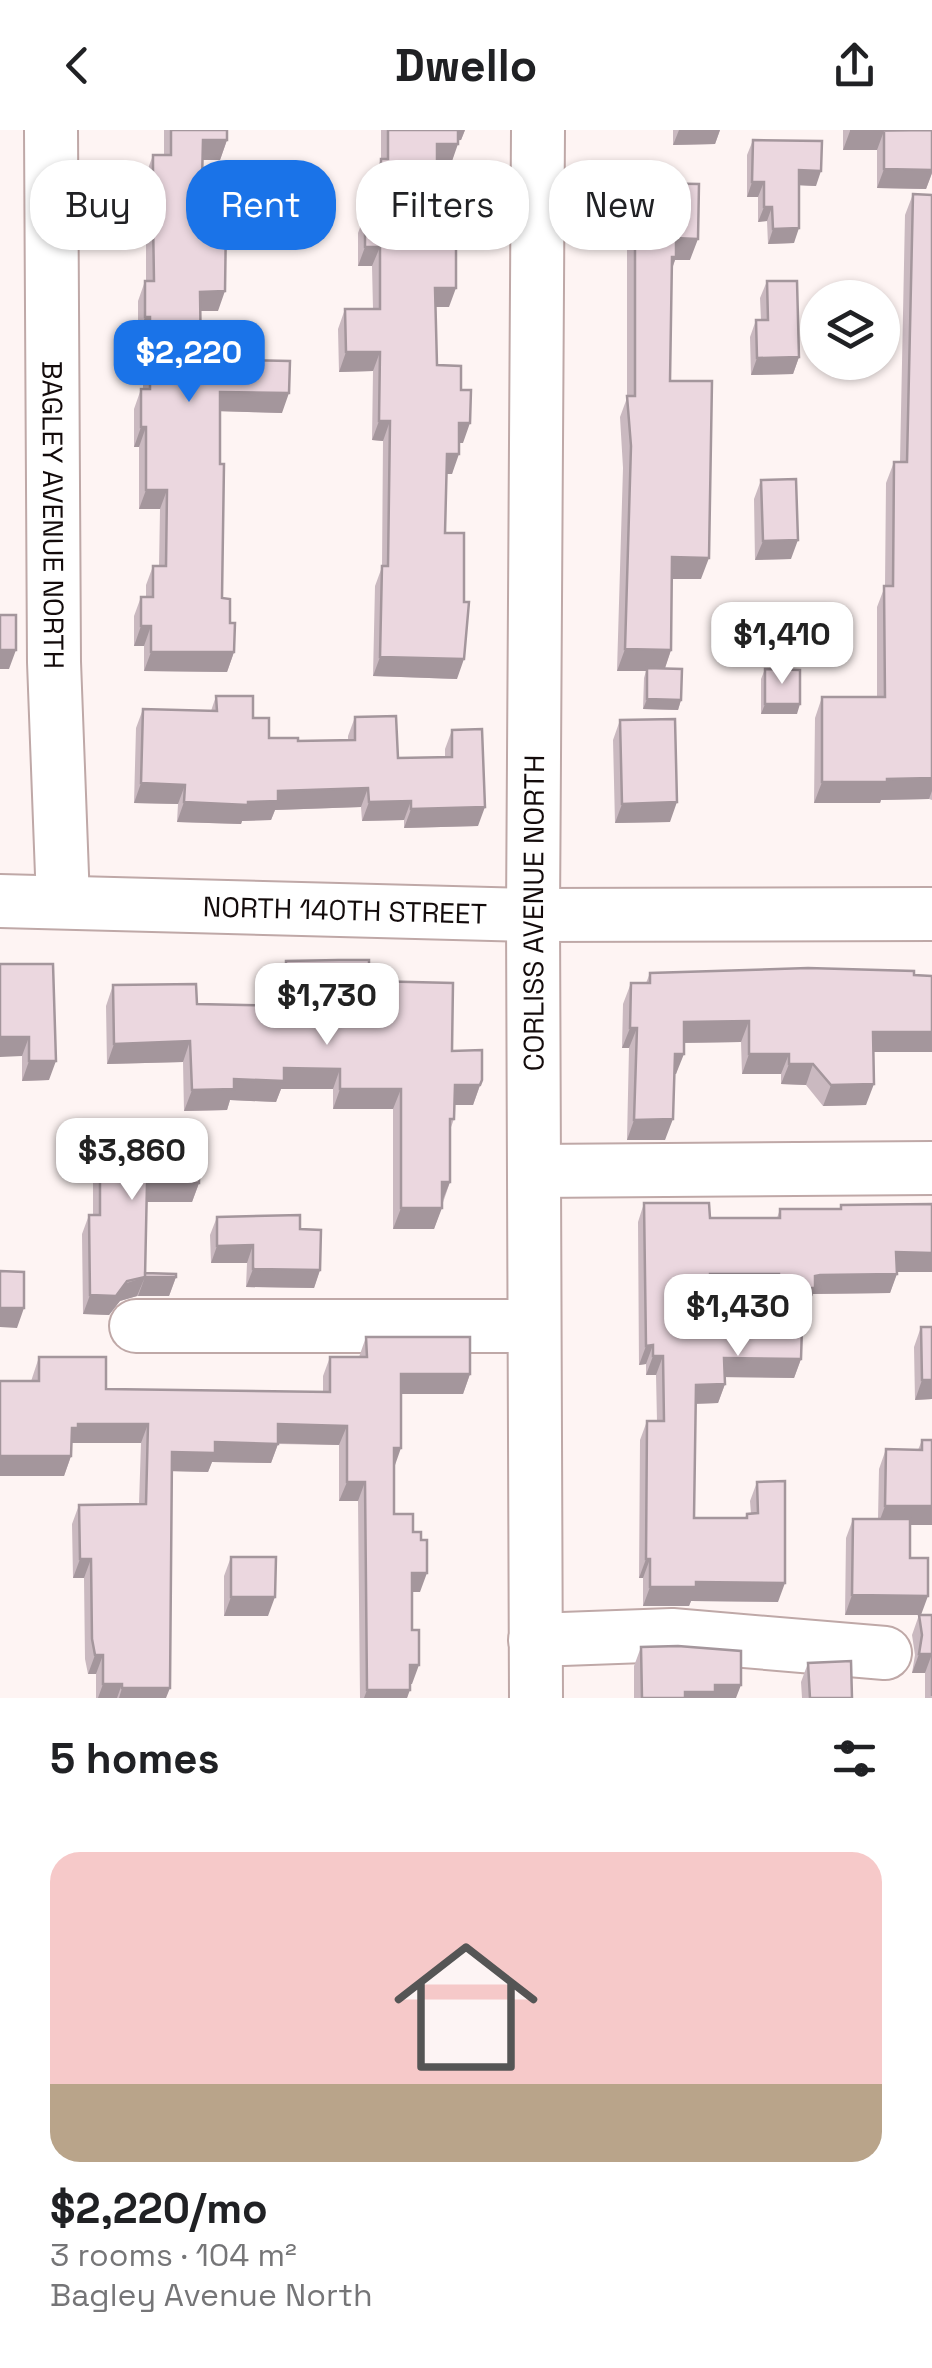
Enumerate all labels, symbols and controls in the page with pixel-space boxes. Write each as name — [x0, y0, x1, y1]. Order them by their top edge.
text: Dwello — [395, 37, 537, 94]
icon: back — [50, 38, 105, 93]
icon: share — [827, 38, 882, 93]
chip: Buy — [30, 160, 166, 250]
chip: Rent — [186, 160, 336, 250]
chip: Filters — [356, 160, 529, 250]
chip: New — [549, 160, 691, 250]
map controls — [800, 280, 900, 380]
button: layers — [800, 280, 900, 380]
pin: $2,220 — [108, 320, 270, 405]
text: $2,220 — [136, 332, 242, 372]
street label: BAGLEY AVENUE NORTH — [34, 361, 72, 669]
pin: $1,410 — [701, 602, 863, 687]
text: $1,410 — [733, 614, 831, 654]
street label: CORLISS AVENUE NORTH — [515, 755, 552, 1071]
street label: NORTH 140TH STREET — [202, 888, 488, 932]
pin: $1,730 — [246, 963, 408, 1048]
text: $1,730 — [277, 975, 377, 1015]
pin: $3,860 — [51, 1118, 213, 1203]
text: $3,860 — [78, 1130, 186, 1170]
pin: $1,430 — [657, 1274, 819, 1359]
text: $1,430 — [686, 1286, 790, 1326]
icon: filters — [827, 1731, 882, 1786]
text: 5 homes — [50, 1732, 220, 1785]
icon: home — [376, 1917, 556, 2097]
text: $2,220/mo — [50, 2182, 268, 2235]
text: 3 rooms · 104 m² — [50, 2235, 297, 2275]
text: Bagley Avenue North — [50, 2275, 373, 2315]

